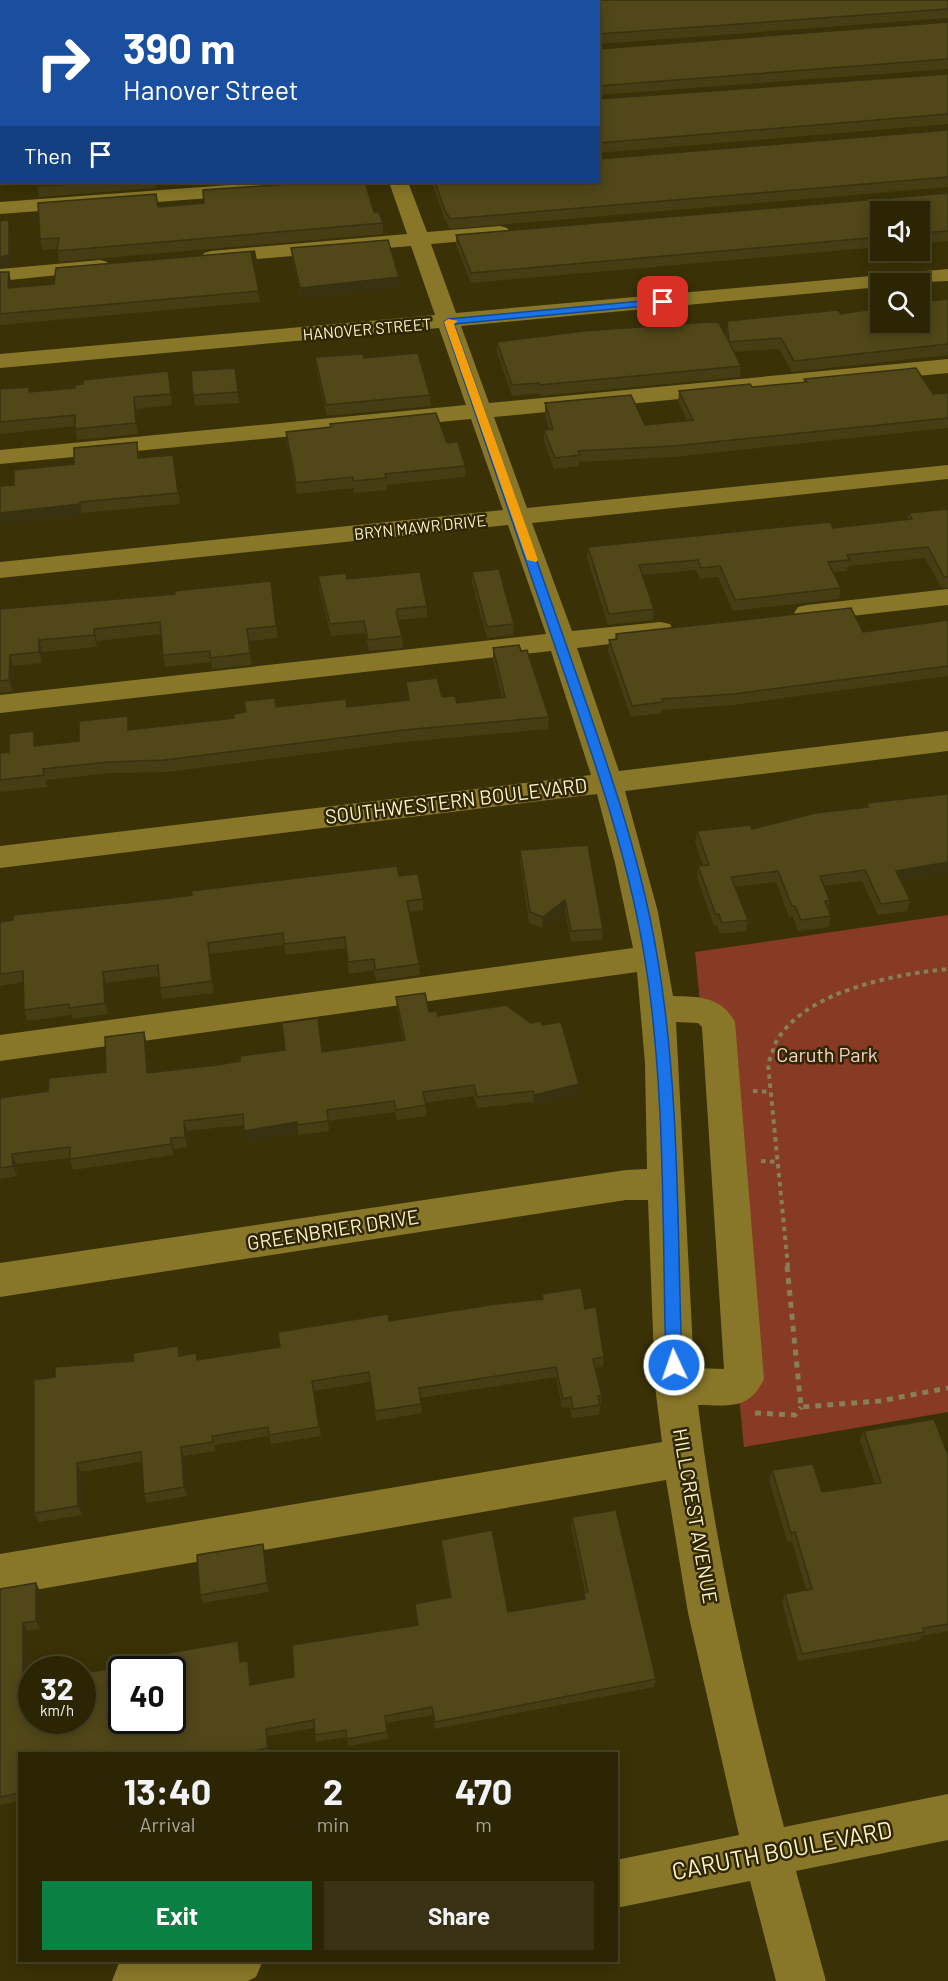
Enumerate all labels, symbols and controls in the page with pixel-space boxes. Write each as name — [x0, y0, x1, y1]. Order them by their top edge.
text: 390 m — [123, 22, 235, 72]
icon: right — [24, 24, 102, 102]
text: Hanover Street — [123, 73, 299, 105]
icon: arrive — [84, 138, 117, 171]
text: Then — [24, 142, 72, 168]
map controls — [870, 201, 930, 333]
button: sound — [870, 201, 930, 261]
button: search — [870, 273, 930, 333]
pin — [637, 276, 688, 327]
icon: arrive — [646, 285, 679, 318]
street label: HANOVER STREET — [302, 313, 432, 344]
street label: BRYN MAWR DRIVE — [353, 510, 487, 543]
street label: SOUTHWESTERN BOULEVARD — [324, 772, 588, 828]
park label: Caruth Park — [776, 1042, 878, 1066]
street label: GREENBRIER DRIVE — [245, 1204, 420, 1254]
position arrow — [642, 1333, 706, 1397]
street label: HILLCREST AVENUE — [669, 1426, 723, 1605]
speed limit sign: 40 — [108, 1656, 186, 1734]
text: 32 — [41, 1670, 74, 1706]
text: km/h — [40, 1701, 74, 1719]
text: 13:40 — [124, 1769, 211, 1812]
text: 2 — [323, 1769, 343, 1812]
text: 470 — [455, 1769, 512, 1812]
text: Arrival — [139, 1812, 195, 1836]
text: min — [317, 1812, 349, 1836]
text: m — [475, 1812, 492, 1836]
street label: CARUTH BOULEVARD — [669, 1814, 894, 1885]
button: Exit — [42, 1881, 312, 1950]
button: Share — [324, 1881, 594, 1950]

